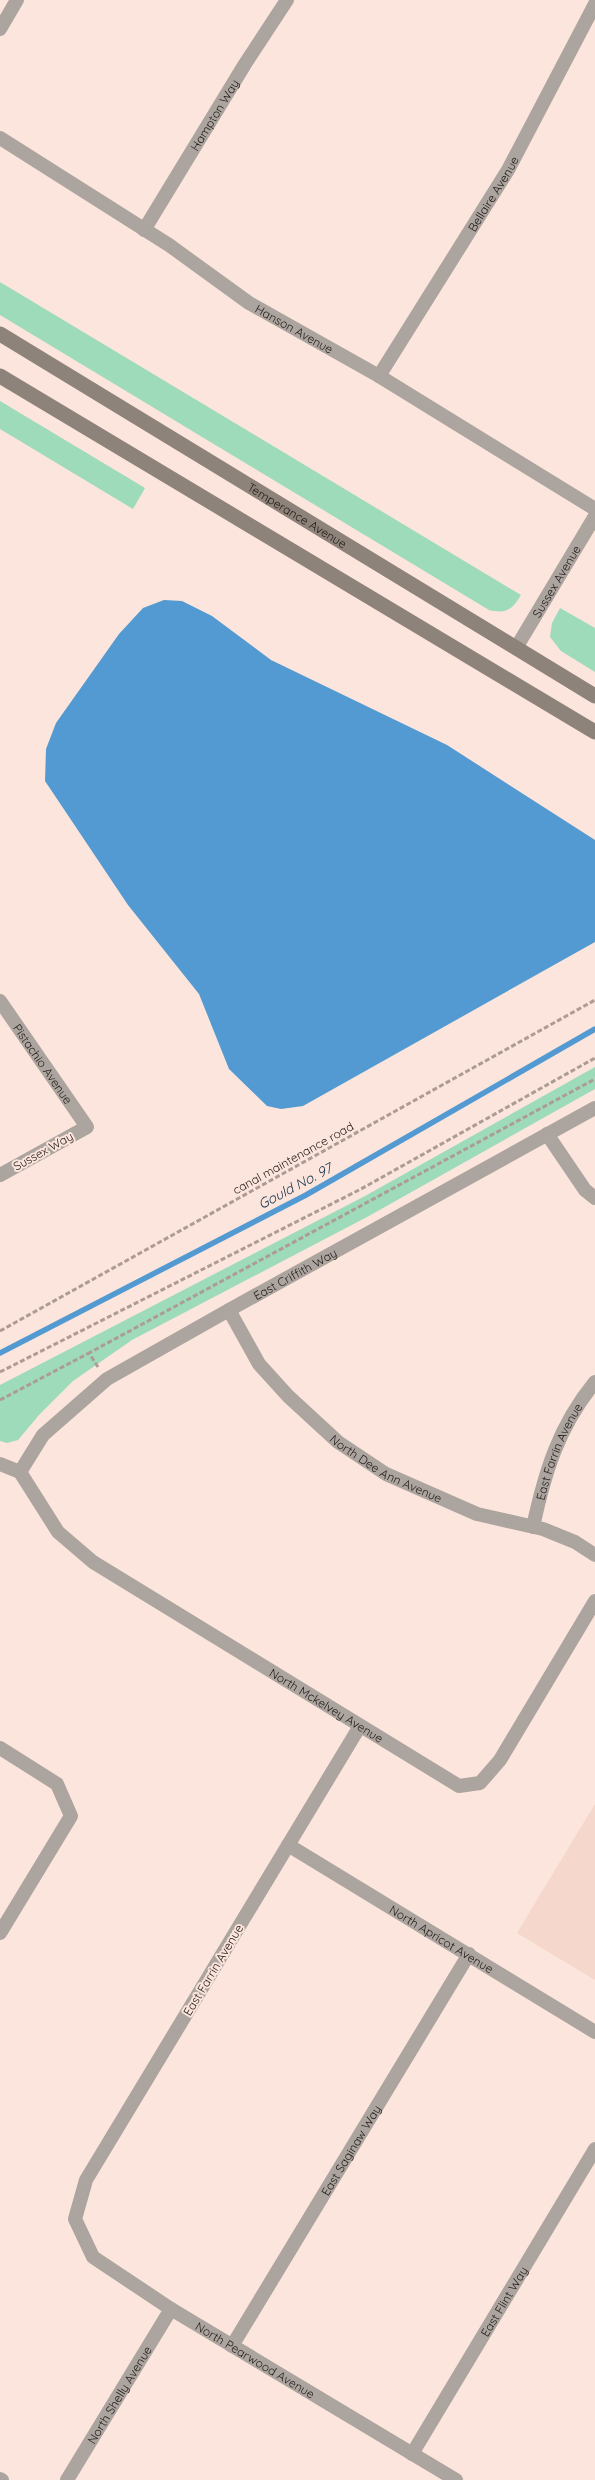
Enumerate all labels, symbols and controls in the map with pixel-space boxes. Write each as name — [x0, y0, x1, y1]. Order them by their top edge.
street label: Hampton Way — [187, 76, 242, 153]
street label: Bellaire Avenue — [464, 153, 522, 234]
street label: Hanson Avenue — [253, 301, 336, 356]
street label: Temperance Avenue — [245, 479, 350, 551]
street label: Sussex Avenue — [529, 542, 584, 620]
street label: Pistachio Avenue — [10, 1021, 76, 1107]
street label: canal maintenance road — [230, 1119, 356, 1197]
street label: Sussex Way — [10, 1128, 76, 1174]
water label: Gould No. 97 — [255, 1158, 338, 1213]
street label: East Criffith Way — [250, 1245, 339, 1303]
street label: East Farrin Avenue — [532, 1400, 585, 1502]
street label: North Dee Ann Avenue — [327, 1431, 445, 1505]
street label: North Mckelvey Avenue — [267, 1664, 386, 1746]
street label: North Apricot Avenue — [387, 1901, 497, 1976]
street label: East Farrin Avenue — [180, 1921, 246, 2018]
street label: East Saginaw Way — [317, 2102, 384, 2198]
street label: East Flint Way — [477, 2264, 530, 2339]
street label: North Pearwood Avenue — [193, 2318, 318, 2401]
street label: North Shelly Avenue — [84, 2343, 155, 2446]

